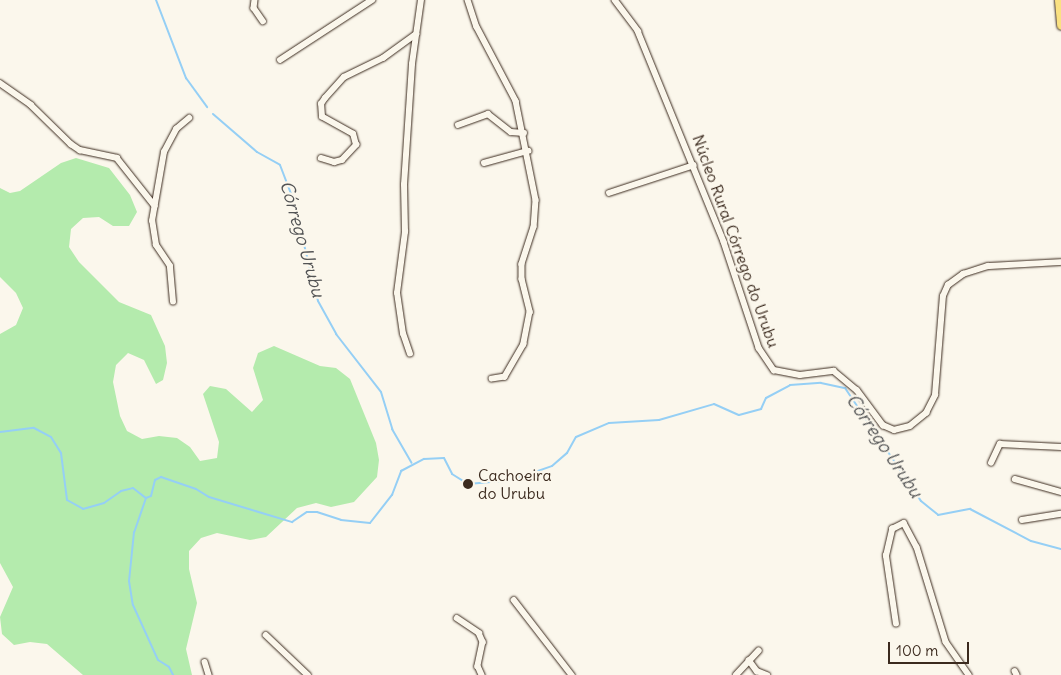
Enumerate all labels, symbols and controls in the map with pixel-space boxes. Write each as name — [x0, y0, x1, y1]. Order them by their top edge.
street label: Núcleo Rural Córrego do Urubu — [689, 132, 783, 350]
water label: Córrego Urubu — [275, 178, 329, 300]
water label: Córrego Urubu — [841, 390, 927, 502]
place label: Cachoeira do Urubu — [478, 465, 552, 503]
marker: Cachoeira do Urubu — [462, 478, 474, 490]
scale bar — [891, 632, 972, 664]
text: 100 m — [896, 641, 938, 660]

